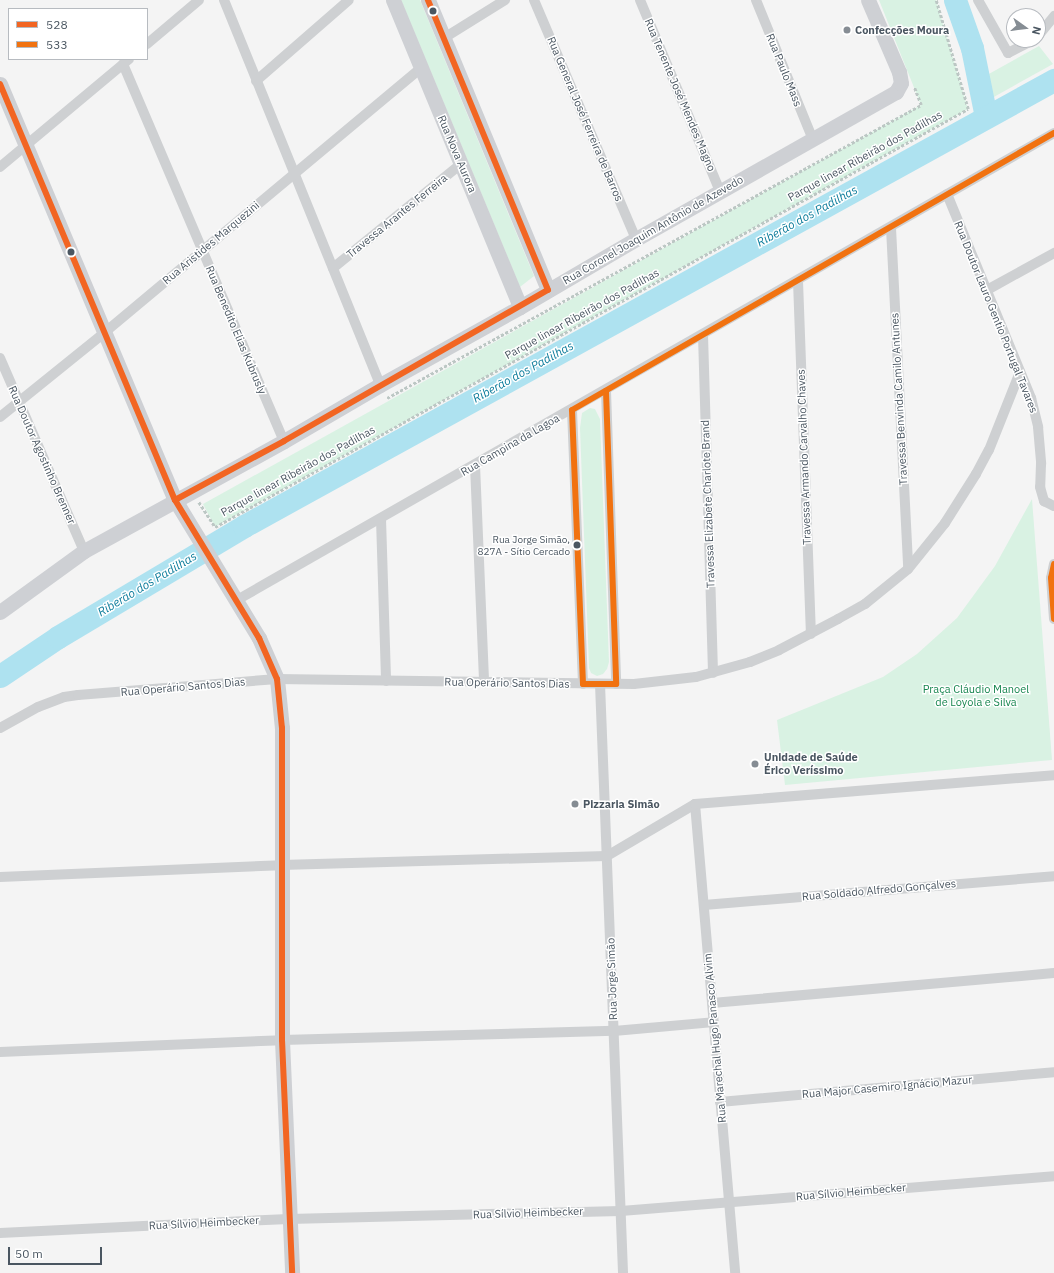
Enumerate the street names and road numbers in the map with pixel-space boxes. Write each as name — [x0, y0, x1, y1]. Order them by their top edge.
street label: Rua Tenente José Mendes Magno — [642, 17, 718, 173]
street label: Rua Paulo Mass — [763, 32, 805, 108]
street label: Rua General José Ferreira de Barros — [544, 35, 626, 203]
street label: Parque linear Ribeirão dos Padilhas — [786, 108, 944, 204]
street label: Rua Nova Aurora — [435, 113, 479, 195]
street label: Travessa Arantes Ferreira — [344, 171, 450, 261]
street label: Rua Coronel Joaquim Antônio de Azevedo — [560, 173, 746, 287]
street label: Rua Aristides Marquezini — [160, 199, 262, 287]
street label: Rua Doutor Lauro Gentio Portugal Tavares — [951, 219, 1041, 415]
street label: Rua Benedito Elias Kubrusly — [203, 264, 269, 396]
street label: Parque linear Ribeirão dos Padilhas — [503, 266, 661, 362]
street label: Travessa Benvinda Camilo Antunes — [888, 312, 910, 486]
street label: Travessa Armando Carvalho Chaves — [794, 369, 814, 545]
street label: Rua Doutor Agostinho Brenner — [5, 384, 79, 526]
street label: Rua Campina da Lagoa — [458, 411, 562, 479]
street label: Travessa Elizabete Charlote Brand — [698, 420, 718, 588]
street label: Parque linear Ribeirão dos Padilhas — [219, 423, 377, 519]
street label: Rua Operário Santos Dias — [120, 675, 246, 699]
street label: Rua Operário Santos Dias — [444, 675, 570, 691]
street label: Rua Soldado Alfredo Gonçalves — [801, 877, 957, 903]
street label: Rua Jorge Simão — [604, 938, 620, 1020]
street label: Rua Marechal Hugo Panasco Alvim — [701, 953, 729, 1123]
street label: Rua Major Casemiro Ignácio Mazur — [801, 1073, 973, 1101]
street label: Rua Sílvio Heimbecker — [795, 1181, 907, 1203]
street label: Rua Sílvio Heimbecker — [473, 1204, 583, 1222]
street label: Rua Sílvio Heimbecker — [148, 1214, 260, 1232]

